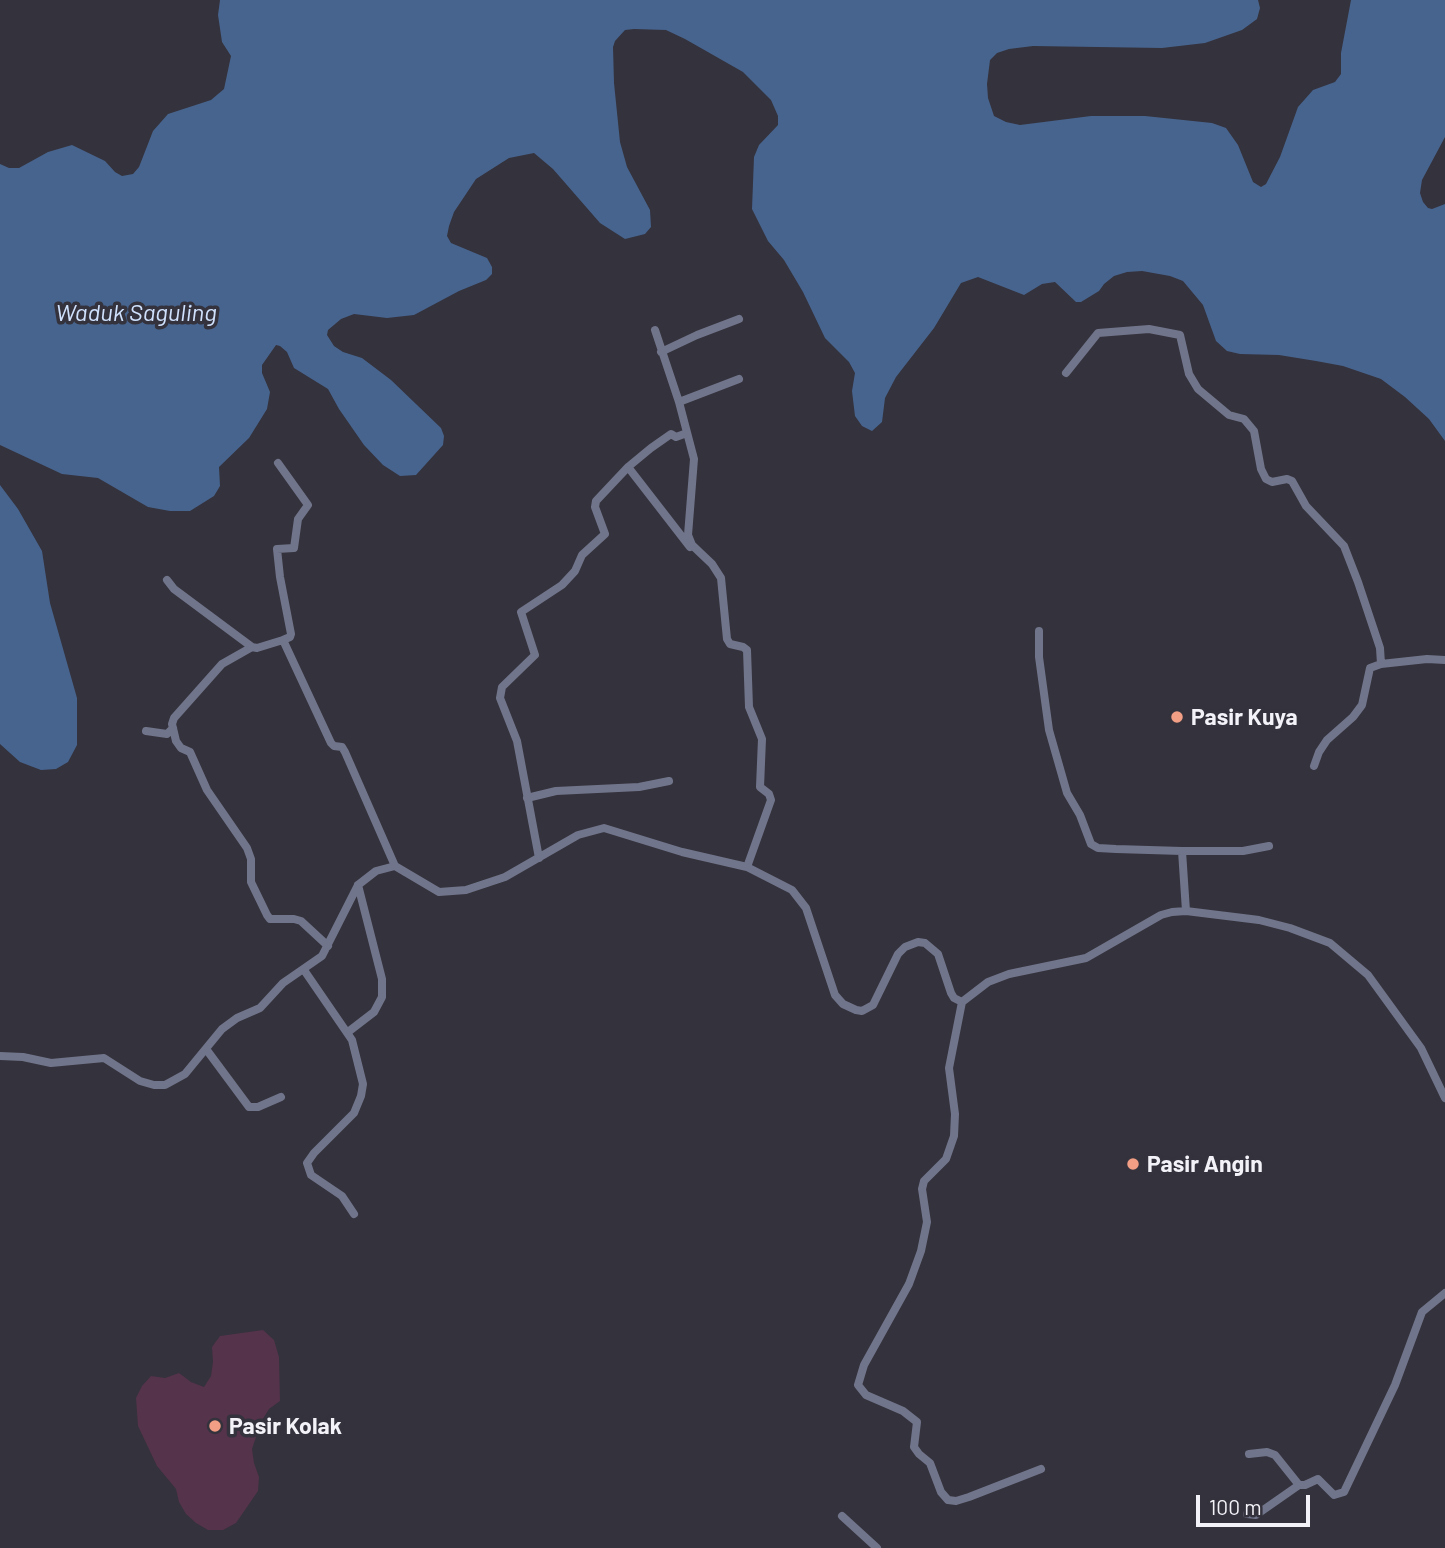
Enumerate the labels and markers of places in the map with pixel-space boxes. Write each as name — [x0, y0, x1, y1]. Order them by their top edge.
place label: Pasir Kuya — [1191, 703, 1298, 731]
marker: Pasir Kuya — [1169, 709, 1185, 725]
place label: Pasir Angin — [1147, 1150, 1263, 1178]
marker: Pasir Angin — [1125, 1156, 1141, 1172]
place label: Pasir Kolak — [229, 1412, 342, 1440]
marker: Pasir Kolak — [207, 1418, 223, 1434]

